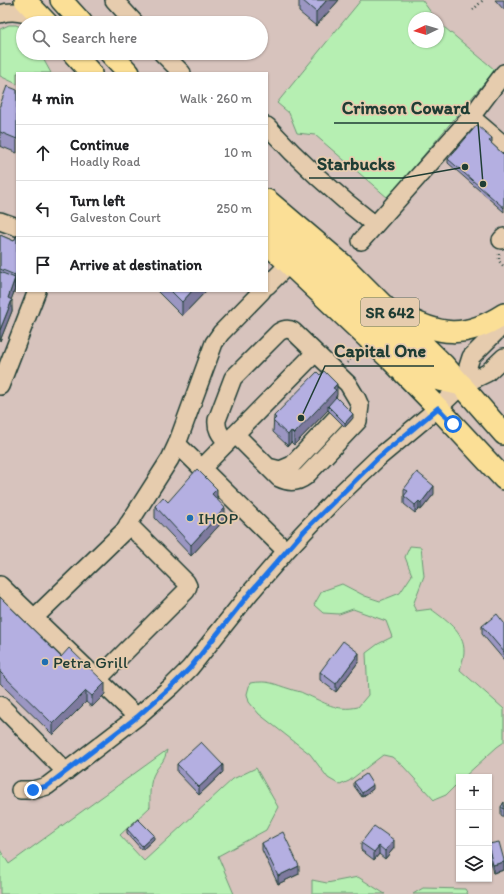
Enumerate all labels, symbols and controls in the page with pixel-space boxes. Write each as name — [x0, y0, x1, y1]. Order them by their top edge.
north arrow — [408, 12, 444, 48]
search box — [16, 16, 268, 60]
icon: search — [30, 27, 52, 49]
text: Search here — [62, 29, 137, 47]
text: 4 min — [32, 88, 74, 108]
text: Walk · 260 m — [180, 91, 252, 106]
callout: Crimson Coward — [334, 93, 478, 123]
text: Crimson Coward — [342, 97, 471, 119]
text: Continue — [70, 136, 129, 154]
icon: ahead — [32, 142, 54, 164]
text: 10 m — [224, 145, 252, 160]
callout: Starbucks — [309, 148, 403, 178]
text: Starbucks — [317, 153, 395, 175]
text: Hoadly Road — [70, 154, 140, 169]
text: Turn left — [70, 192, 125, 210]
icon: left — [32, 198, 54, 220]
text: 250 m — [216, 201, 252, 216]
text: Galveston Court — [70, 210, 161, 225]
icon: arrive — [32, 254, 54, 276]
text: Arrive at destination — [70, 256, 202, 274]
road number: SR 642 — [361, 298, 419, 326]
callout: Capital One — [325, 336, 434, 366]
text: Capital One — [334, 340, 426, 362]
route start — [444, 415, 462, 433]
place label: IHOP — [198, 508, 238, 528]
marker: IHOP — [185, 513, 195, 523]
place label: Petra Grill — [53, 652, 128, 672]
marker: Petra Grill — [40, 657, 50, 667]
map controls — [456, 774, 492, 882]
button: + — [456, 774, 492, 810]
route end — [24, 781, 42, 799]
button: − — [456, 810, 492, 846]
button: layers — [456, 846, 492, 882]

